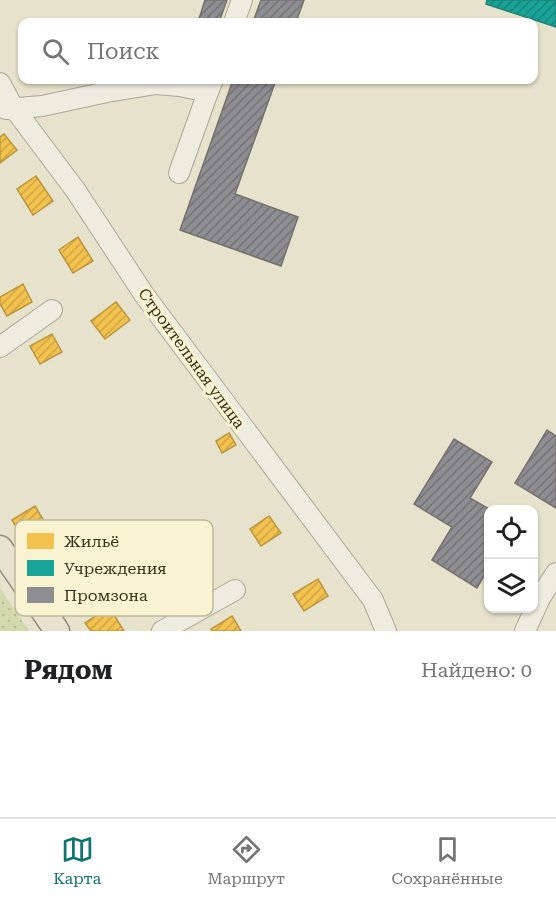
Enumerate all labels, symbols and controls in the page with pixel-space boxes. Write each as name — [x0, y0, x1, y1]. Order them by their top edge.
search box — [18, 18, 538, 84]
icon: search — [39, 35, 72, 68]
text: Поиск — [87, 39, 159, 64]
street label: Строительная улица — [134, 284, 249, 432]
map controls — [484, 505, 538, 613]
button: locate — [484, 505, 538, 559]
legend — [15, 520, 213, 616]
text: Жильё — [64, 532, 119, 551]
text: Учреждения — [64, 559, 167, 578]
button: layers — [484, 559, 538, 613]
text: Промзона — [64, 586, 148, 605]
text: Рядом — [24, 655, 113, 685]
text: Найдено: 0 — [421, 658, 532, 682]
tab: Карта — [53, 833, 101, 888]
tab: Маршрут — [208, 833, 285, 888]
tab: Сохранённые — [391, 833, 503, 888]

